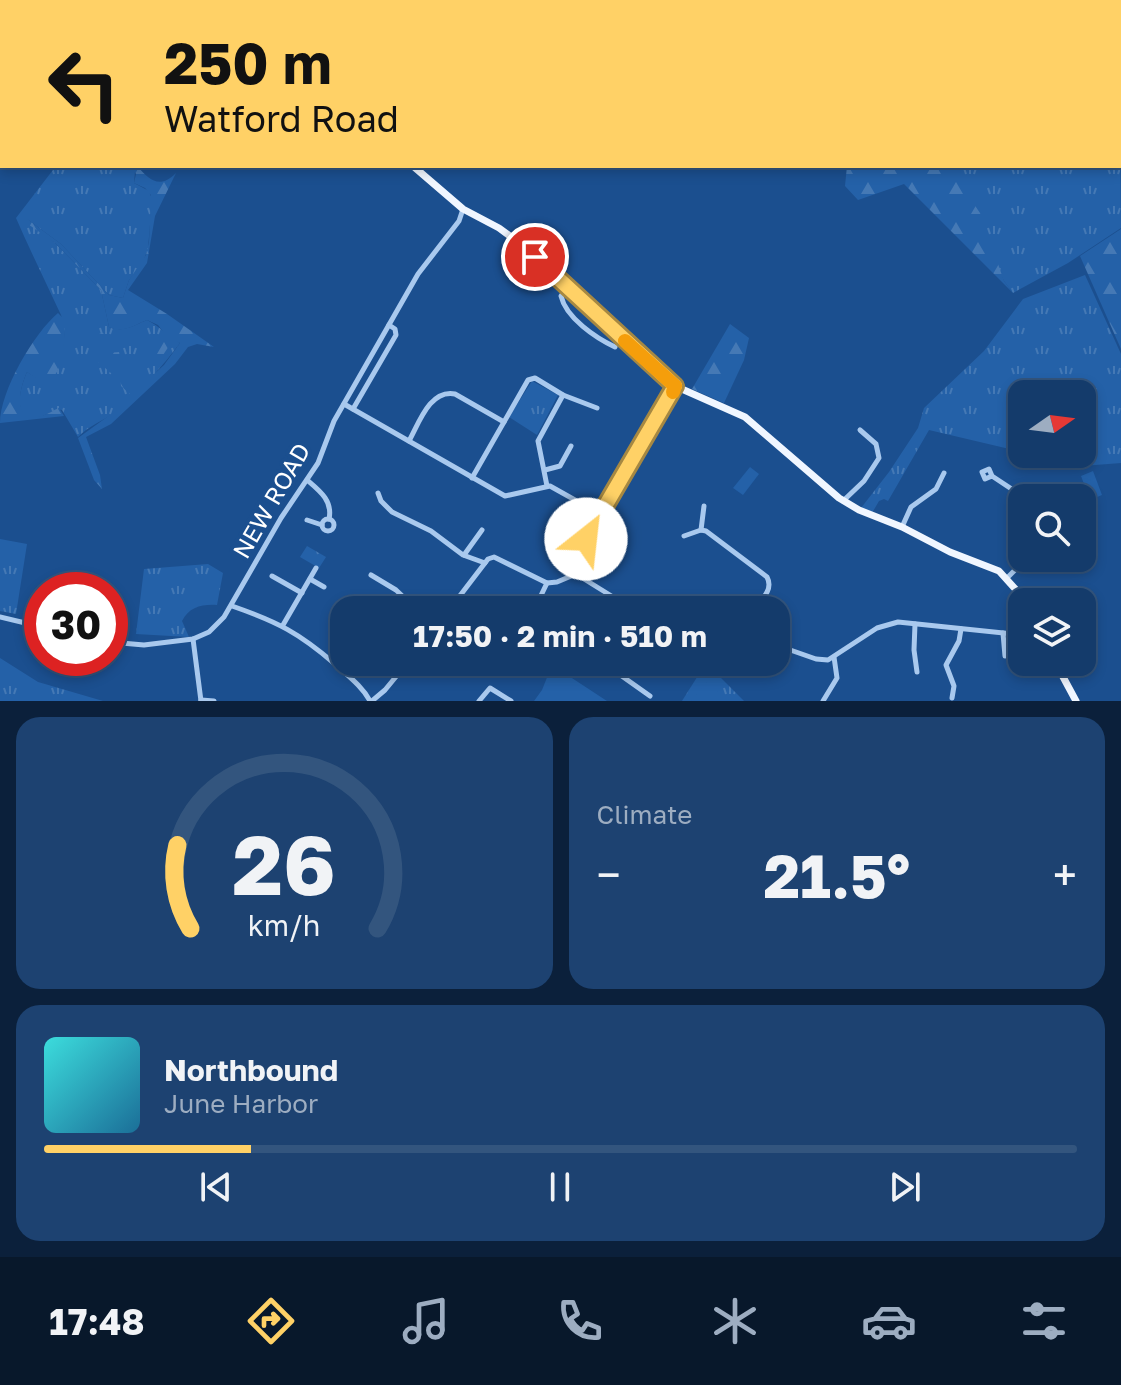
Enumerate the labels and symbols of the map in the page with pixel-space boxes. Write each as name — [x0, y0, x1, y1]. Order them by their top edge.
pin — [501, 223, 569, 291]
north arrow — [1008, 380, 1096, 468]
street label: NEW ROAD — [226, 437, 315, 563]
position arrow — [544, 497, 628, 581]
speed limit sign: 30 — [24, 572, 128, 676]

